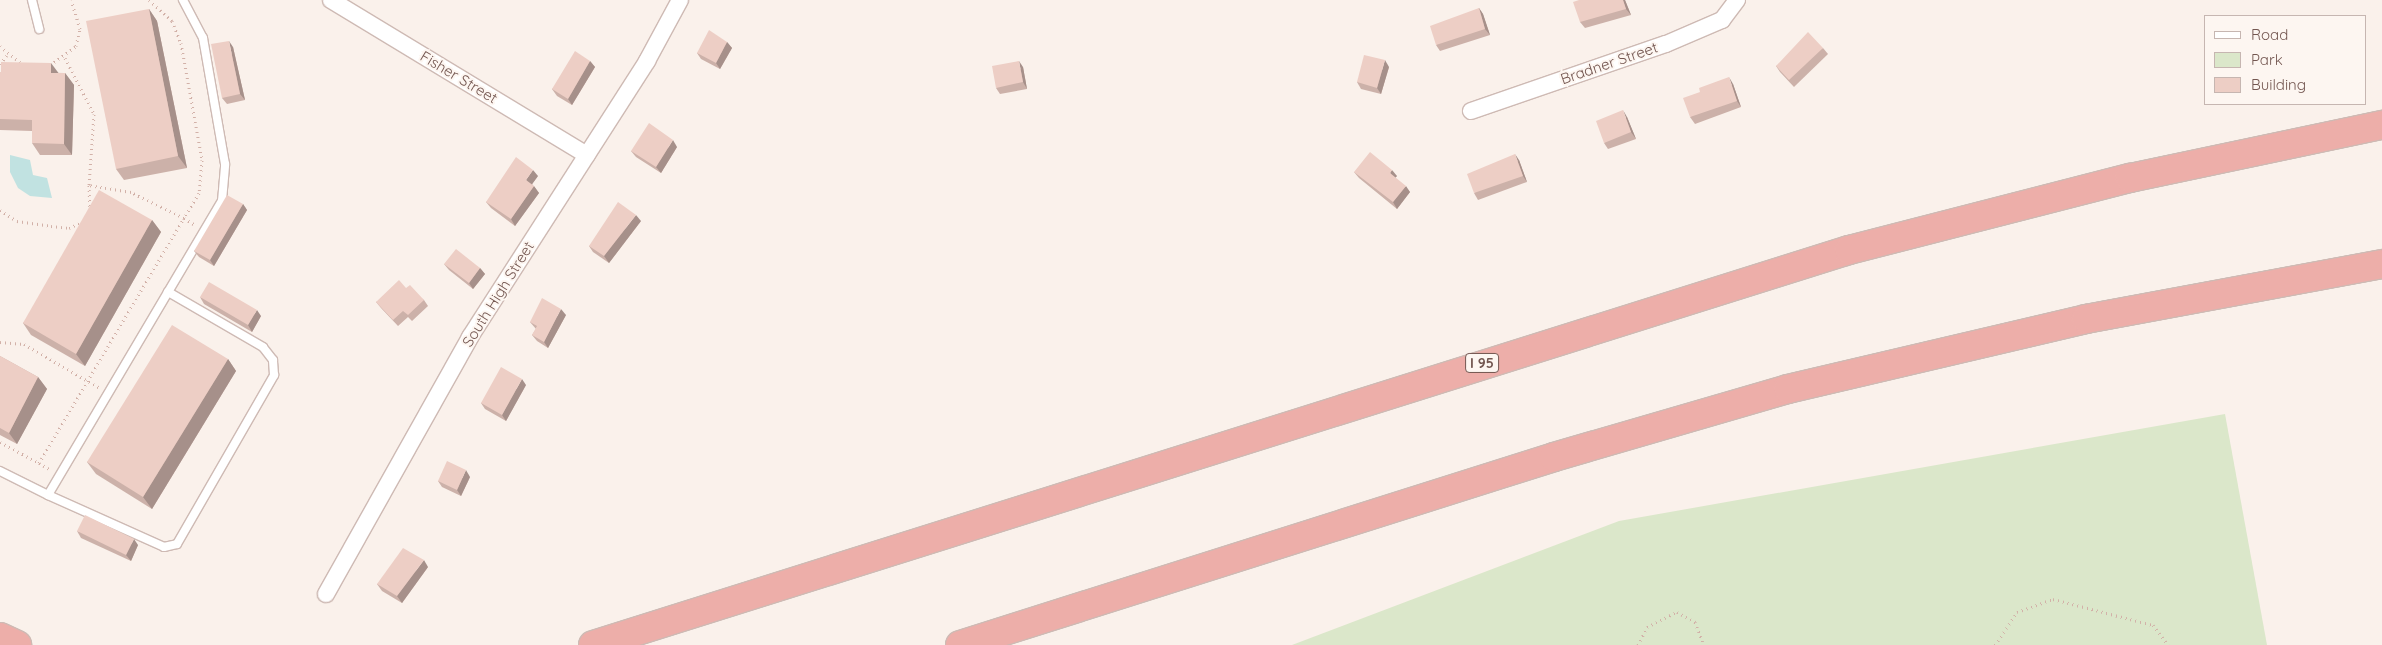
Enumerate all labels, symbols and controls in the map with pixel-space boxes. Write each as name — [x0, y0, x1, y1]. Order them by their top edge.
legend — [2204, 15, 2367, 105]
text: Road — [2251, 25, 2288, 44]
street label: Bradner Street — [1558, 38, 1660, 88]
street label: Fisher Street — [417, 47, 501, 107]
text: Park — [2251, 50, 2283, 69]
text: Building — [2251, 75, 2306, 94]
street label: South High Street — [458, 238, 538, 350]
road number: I 95 — [1464, 352, 1500, 374]

